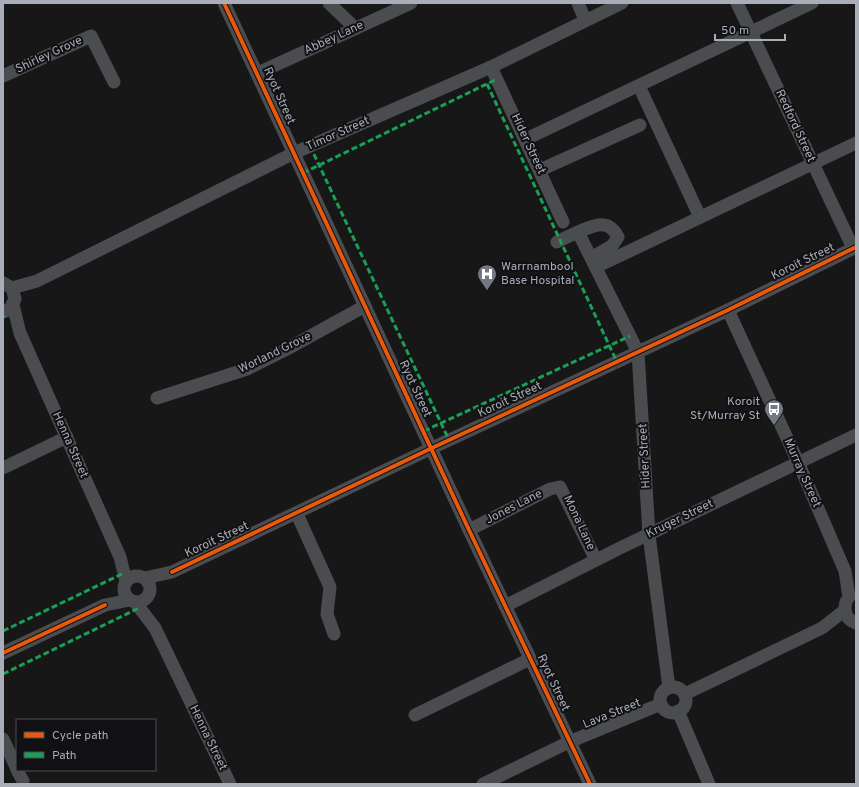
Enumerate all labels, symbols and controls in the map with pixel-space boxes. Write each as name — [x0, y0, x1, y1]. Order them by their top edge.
scale bar — [715, 16, 785, 42]
street label: Abbey Lane — [302, 17, 366, 59]
text: 50 m — [721, 23, 749, 39]
street label: Shirley Grove — [13, 33, 85, 77]
street label: Ryot Street — [259, 65, 299, 127]
street label: Redford Street — [771, 87, 819, 165]
street label: Hider Street — [507, 111, 549, 177]
street label: Timor Street — [304, 113, 372, 155]
street label: Koroit Street — [769, 240, 837, 284]
place label: Warrnambool Base Hospital — [501, 259, 574, 289]
hospital icon: Warrnambool Base Hospital — [476, 263, 498, 291]
street label: Worland Grove — [236, 328, 314, 378]
street label: Ryot Street — [395, 358, 435, 420]
street label: Koroit Street — [475, 378, 545, 422]
place label: Koroit St/Murray St — [690, 394, 760, 424]
bus stop icon: Koroit St/Murray St — [763, 398, 785, 426]
street label: Henna Street — [48, 409, 92, 481]
street label: Hider Street — [635, 423, 655, 489]
street label: Murray Street — [780, 436, 824, 510]
street label: Jones Lane — [483, 486, 545, 528]
street label: Mona Lane — [559, 493, 599, 553]
street label: Kruger Street — [644, 496, 716, 542]
street label: Koroit Street — [182, 518, 252, 562]
street label: Ryot Street — [533, 652, 573, 714]
street label: Lava Street — [581, 695, 643, 733]
street label: Henna Street — [185, 703, 231, 773]
legend — [16, 719, 156, 771]
text: Cycle path — [52, 728, 109, 744]
text: Path — [52, 748, 77, 764]

